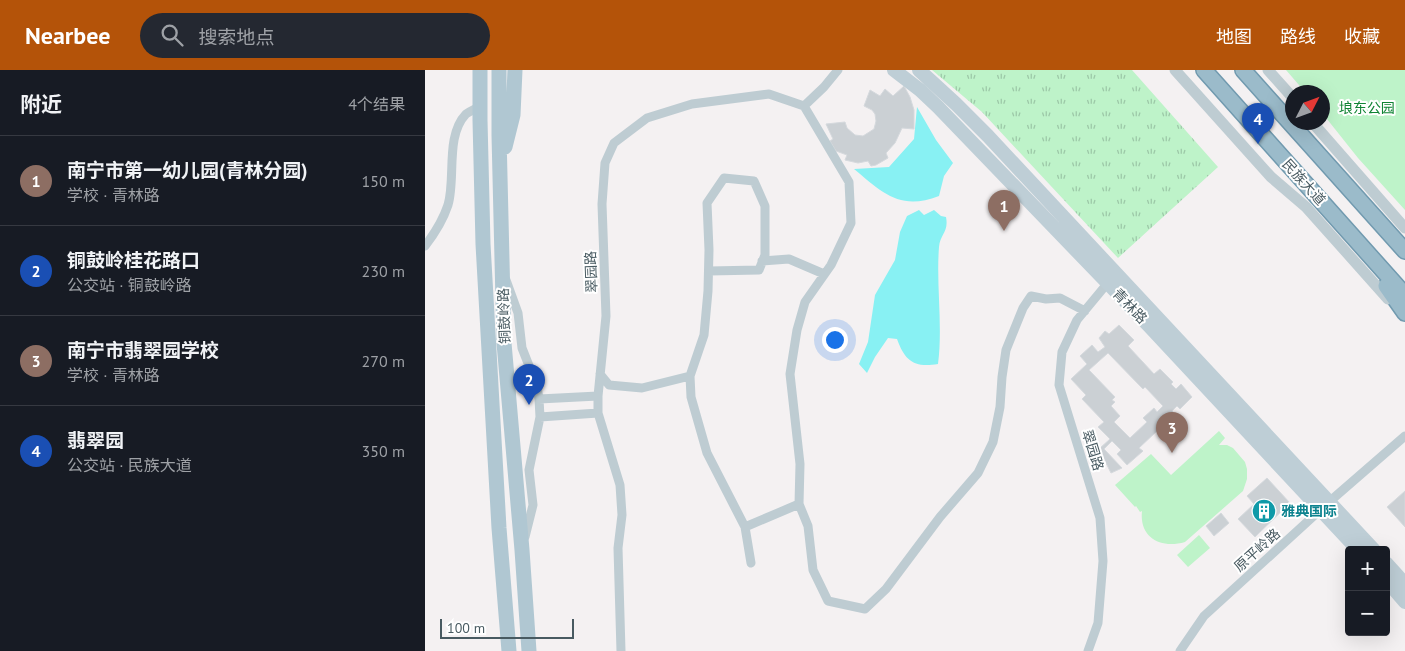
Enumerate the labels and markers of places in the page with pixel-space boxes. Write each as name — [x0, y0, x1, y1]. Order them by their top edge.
pin: 4 — [1242, 103, 1274, 144]
pin: 1 — [988, 190, 1020, 231]
pin: 2 — [513, 364, 545, 405]
pin: 3 — [1156, 412, 1188, 453]
building icon: 雅典国际 — [1251, 498, 1277, 524]
place label: 雅典国际 — [1281, 502, 1337, 520]

